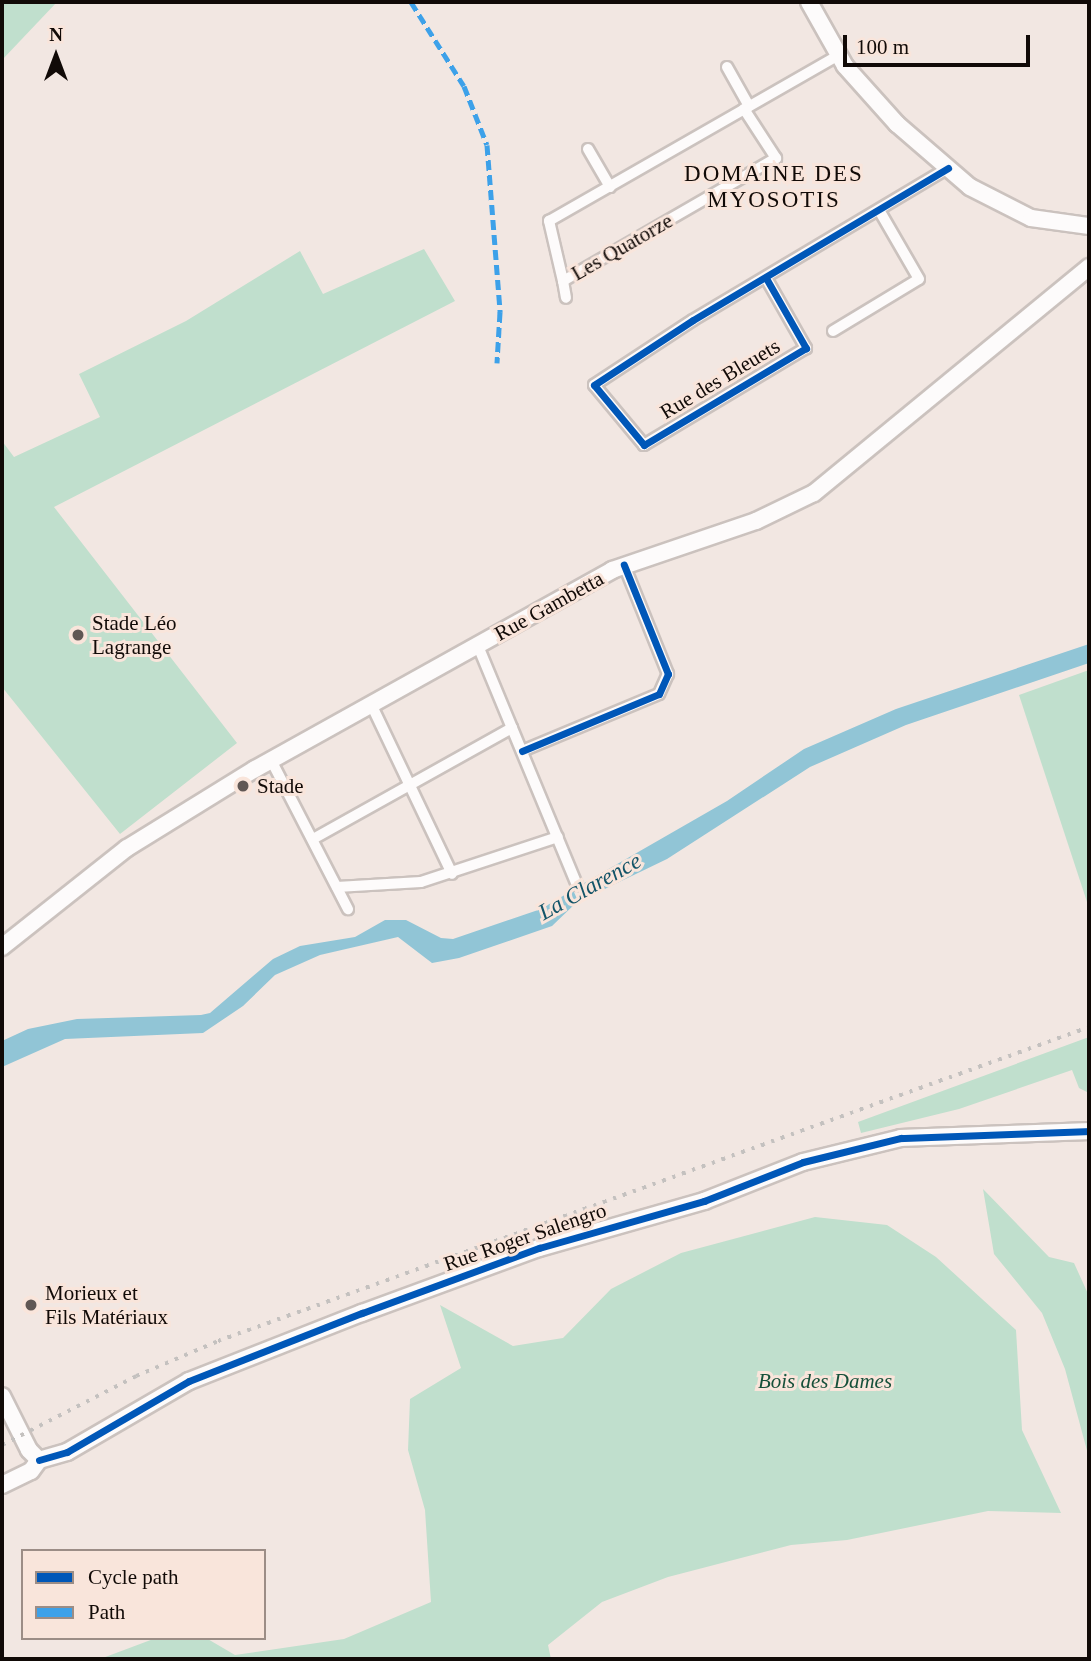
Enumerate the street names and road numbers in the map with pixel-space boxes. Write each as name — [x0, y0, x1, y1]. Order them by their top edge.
street label: Les Quatorze — [567, 208, 677, 286]
street label: Rue des Bleuets — [656, 333, 784, 425]
street label: Rue Gambetta — [490, 566, 608, 646]
street label: Rue Roger Salengro — [440, 1197, 610, 1277]

